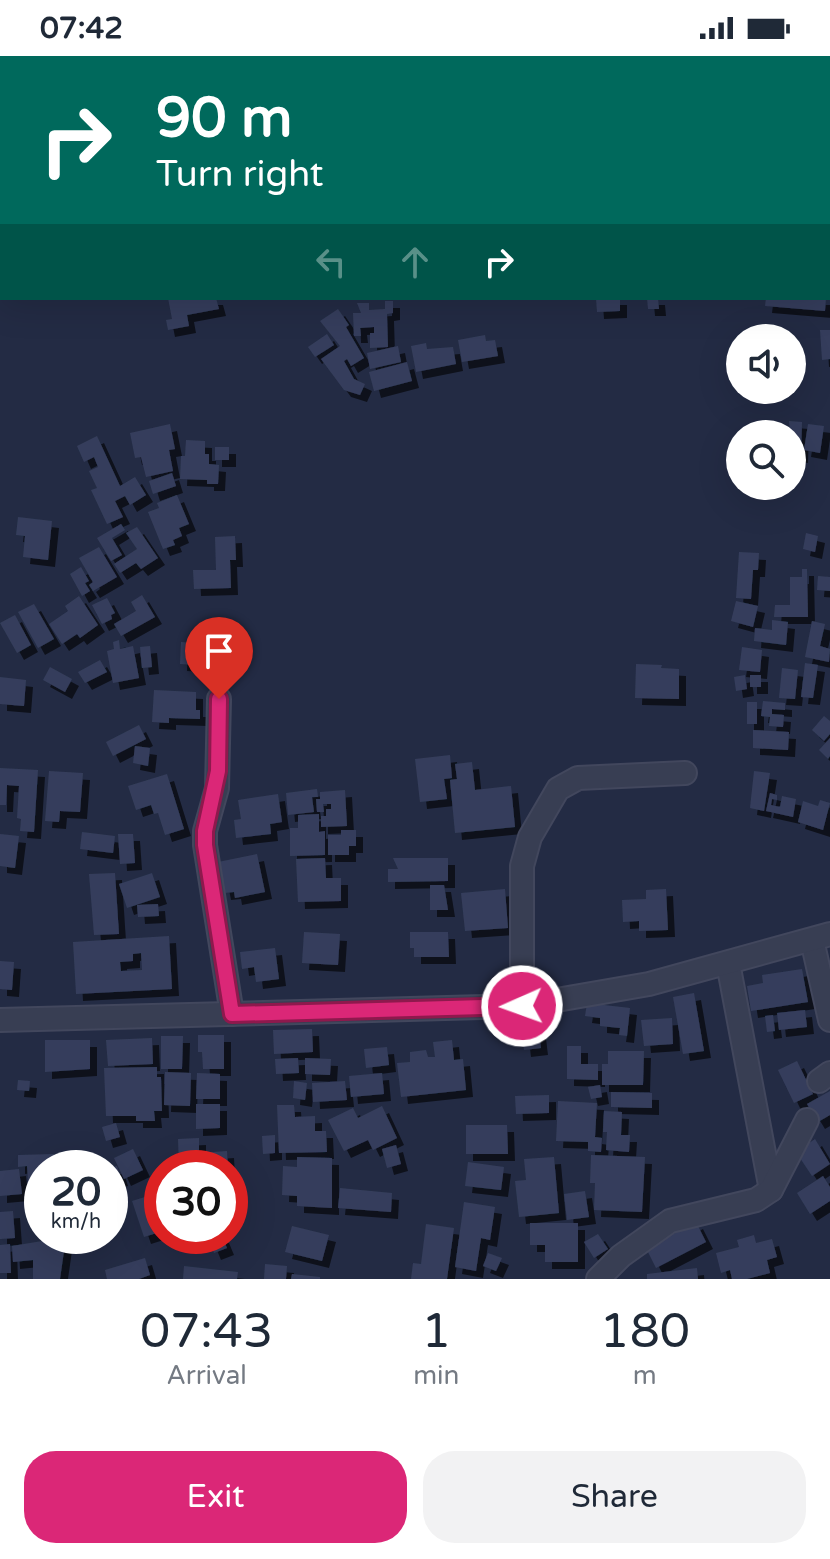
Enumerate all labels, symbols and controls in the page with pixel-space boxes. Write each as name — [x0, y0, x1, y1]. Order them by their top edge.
text: 07:42 — [40, 10, 123, 47]
text: 90 m — [156, 85, 292, 152]
icon: right — [24, 88, 128, 192]
text: Turn right — [156, 153, 323, 196]
icon: left — [309, 240, 353, 284]
icon: ahead — [393, 240, 437, 284]
icon: right — [477, 240, 521, 284]
map controls — [726, 324, 806, 500]
button: sound — [726, 324, 806, 404]
button: search — [726, 420, 806, 500]
pin — [185, 617, 253, 699]
icon: arrive — [197, 629, 241, 673]
position arrow — [480, 964, 564, 1048]
speed limit sign: 30 — [144, 1150, 248, 1254]
text: 20 — [51, 1168, 101, 1216]
text: km/h — [51, 1210, 101, 1234]
text: 07:43 — [140, 1303, 273, 1361]
text: 1 — [421, 1303, 451, 1361]
text: 180 — [599, 1303, 690, 1361]
text: Arrival — [166, 1360, 247, 1391]
text: min — [413, 1360, 459, 1391]
text: m — [633, 1360, 657, 1391]
button: Exit — [24, 1451, 407, 1543]
button: Share — [423, 1451, 806, 1543]

